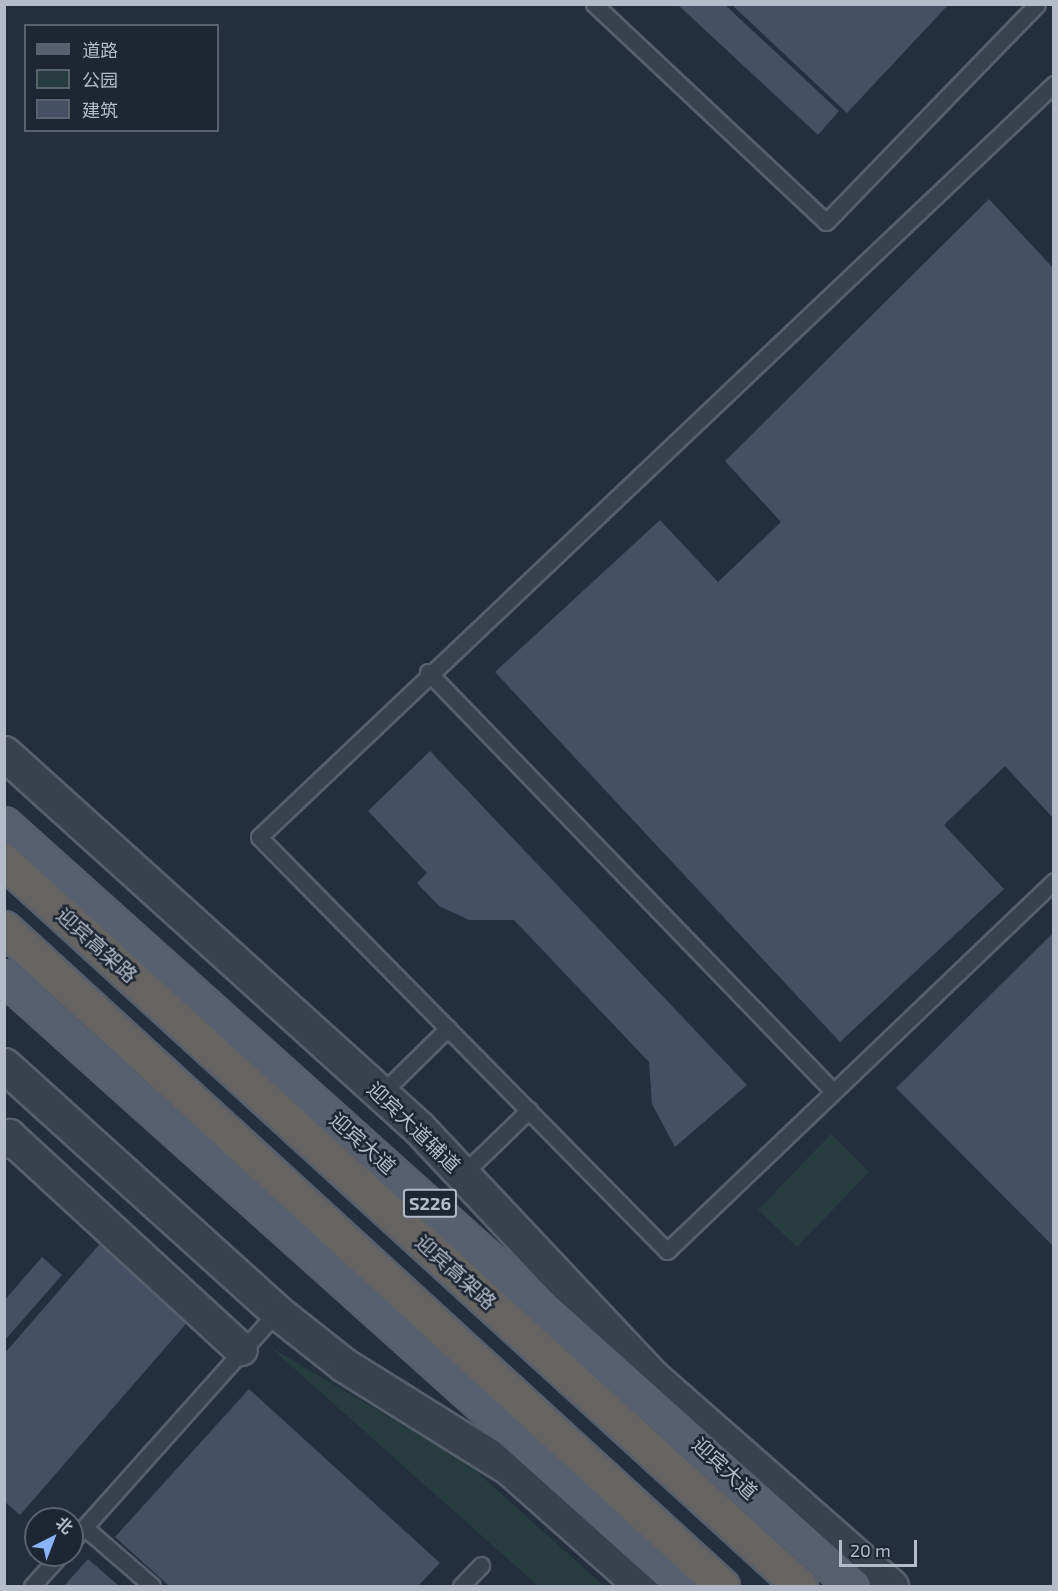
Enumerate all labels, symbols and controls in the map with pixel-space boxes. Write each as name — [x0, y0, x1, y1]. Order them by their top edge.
legend — [24, 24, 219, 132]
text: 道路 — [82, 39, 118, 61]
text: 公园 — [82, 69, 118, 91]
text: 建筑 — [82, 99, 118, 121]
street label: 迎宾高架路 — [52, 903, 142, 987]
street label: 迎宾大道辅道 — [363, 1077, 465, 1177]
street label: 迎宾大道 — [325, 1107, 401, 1179]
road number: S226 — [402, 1188, 458, 1218]
street label: 迎宾高架路 — [411, 1230, 501, 1314]
street label: 迎宾大道 — [688, 1432, 762, 1504]
north arrow — [24, 1507, 84, 1567]
text: 北 — [53, 1512, 77, 1537]
scale bar — [842, 1528, 920, 1566]
text: 20 m — [850, 1539, 891, 1561]

